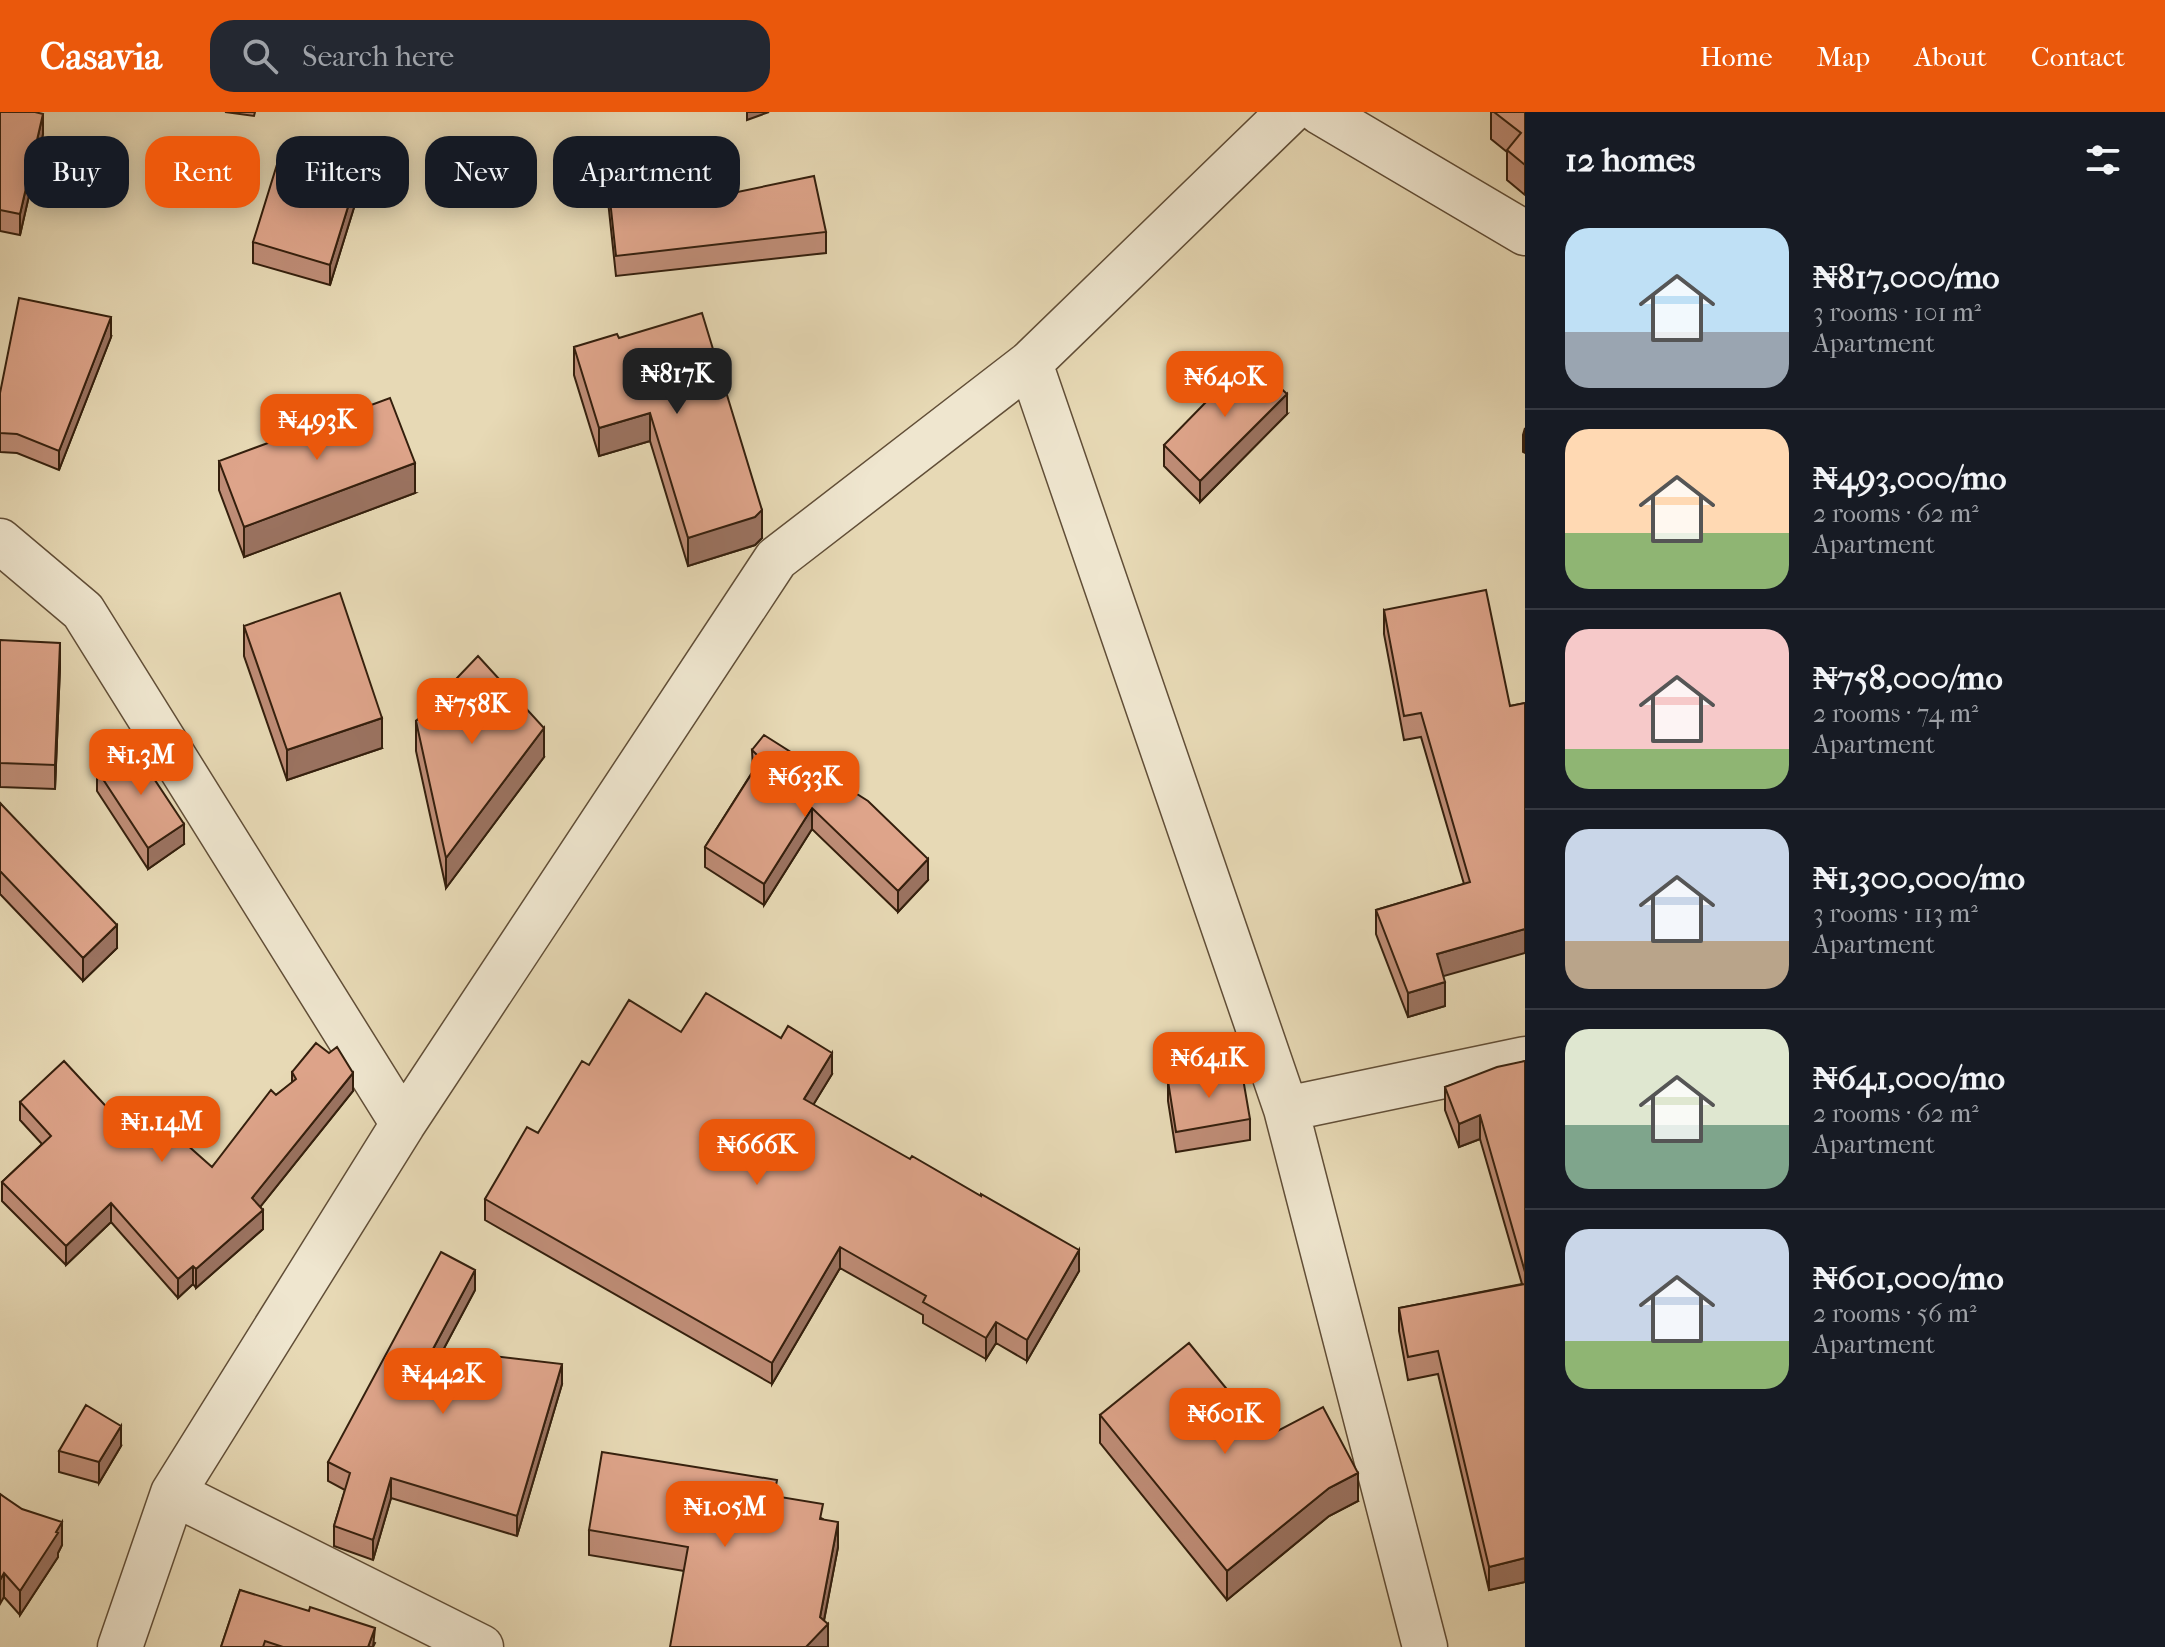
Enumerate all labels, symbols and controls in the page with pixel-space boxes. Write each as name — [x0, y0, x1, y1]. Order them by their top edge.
search box — [210, 20, 770, 92]
text: Casavia — [40, 34, 162, 79]
icon: search — [238, 34, 282, 78]
text: Search here — [302, 39, 454, 74]
text: Home — [1700, 40, 1773, 73]
text: Map — [1817, 40, 1870, 73]
text: About — [1914, 40, 1987, 73]
text: Contact — [2031, 40, 2125, 73]
chip: Buy — [24, 136, 129, 208]
chip: Rent — [145, 136, 260, 208]
chip: Filters — [276, 136, 409, 208]
chip: New — [425, 136, 537, 208]
chip: Apartment — [553, 136, 740, 208]
icon: filters — [2081, 138, 2125, 182]
text: 12 homes — [1565, 140, 1695, 180]
text: ₦817,000/mo — [1813, 257, 2000, 297]
icon: home — [1629, 260, 1725, 356]
text: 3 rooms · 101 m² — [1813, 297, 1981, 328]
text: Apartment — [1813, 328, 1935, 359]
pin: ₦817K — [621, 348, 733, 416]
pin: ₦640K — [1169, 351, 1281, 419]
text: ₦817K — [641, 358, 713, 389]
text: ₦640K — [1184, 361, 1266, 392]
pin: ₦493K — [261, 394, 373, 462]
text: ₦493K — [278, 404, 356, 435]
text: ₦493,000/mo — [1813, 458, 2006, 498]
icon: home — [1629, 461, 1725, 557]
text: 2 rooms · 62 m² — [1813, 498, 1979, 529]
text: Apartment — [1813, 529, 1935, 560]
text: ₦758,000/mo — [1813, 658, 2003, 698]
icon: home — [1629, 661, 1725, 757]
pin: ₦758K — [416, 678, 528, 746]
text: ₦758K — [435, 688, 509, 719]
text: 2 rooms · 74 m² — [1813, 698, 1978, 729]
pin: ₦1.3M — [85, 729, 197, 797]
text: Apartment — [1813, 729, 1935, 760]
text: ₦1.3M — [107, 739, 175, 770]
pin: ₦633K — [749, 751, 861, 819]
text: ₦633K — [768, 761, 842, 792]
text: ₦1,300,000/mo — [1813, 858, 2025, 898]
icon: home — [1629, 861, 1725, 957]
text: 3 rooms · 113 m² — [1813, 898, 1978, 929]
text: Apartment — [1813, 929, 1935, 960]
pin: ₦641K — [1153, 1032, 1265, 1100]
text: ₦641K — [1171, 1042, 1247, 1073]
text: ₦641,000/mo — [1813, 1058, 2005, 1098]
icon: home — [1629, 1061, 1725, 1157]
pin: ₦1.14M — [97, 1096, 227, 1164]
text: 2 rooms · 62 m² — [1813, 1098, 1979, 1129]
text: ₦1.14M — [121, 1106, 203, 1137]
pin: ₦666K — [701, 1119, 813, 1187]
text: ₦666K — [717, 1129, 797, 1160]
text: Apartment — [1813, 1129, 1935, 1160]
text: ₦601,000/mo — [1813, 1258, 2004, 1298]
icon: home — [1629, 1261, 1725, 1357]
text: 2 rooms · 56 m² — [1813, 1298, 1977, 1329]
text: Apartment — [1813, 1329, 1935, 1360]
pin: ₦442K — [387, 1348, 499, 1416]
text: ₦442K — [402, 1358, 484, 1389]
pin: ₦601K — [1169, 1388, 1281, 1456]
text: ₦601K — [1187, 1398, 1263, 1429]
pin: ₦1.05M — [660, 1481, 790, 1549]
text: ₦1.05M — [684, 1491, 766, 1522]

